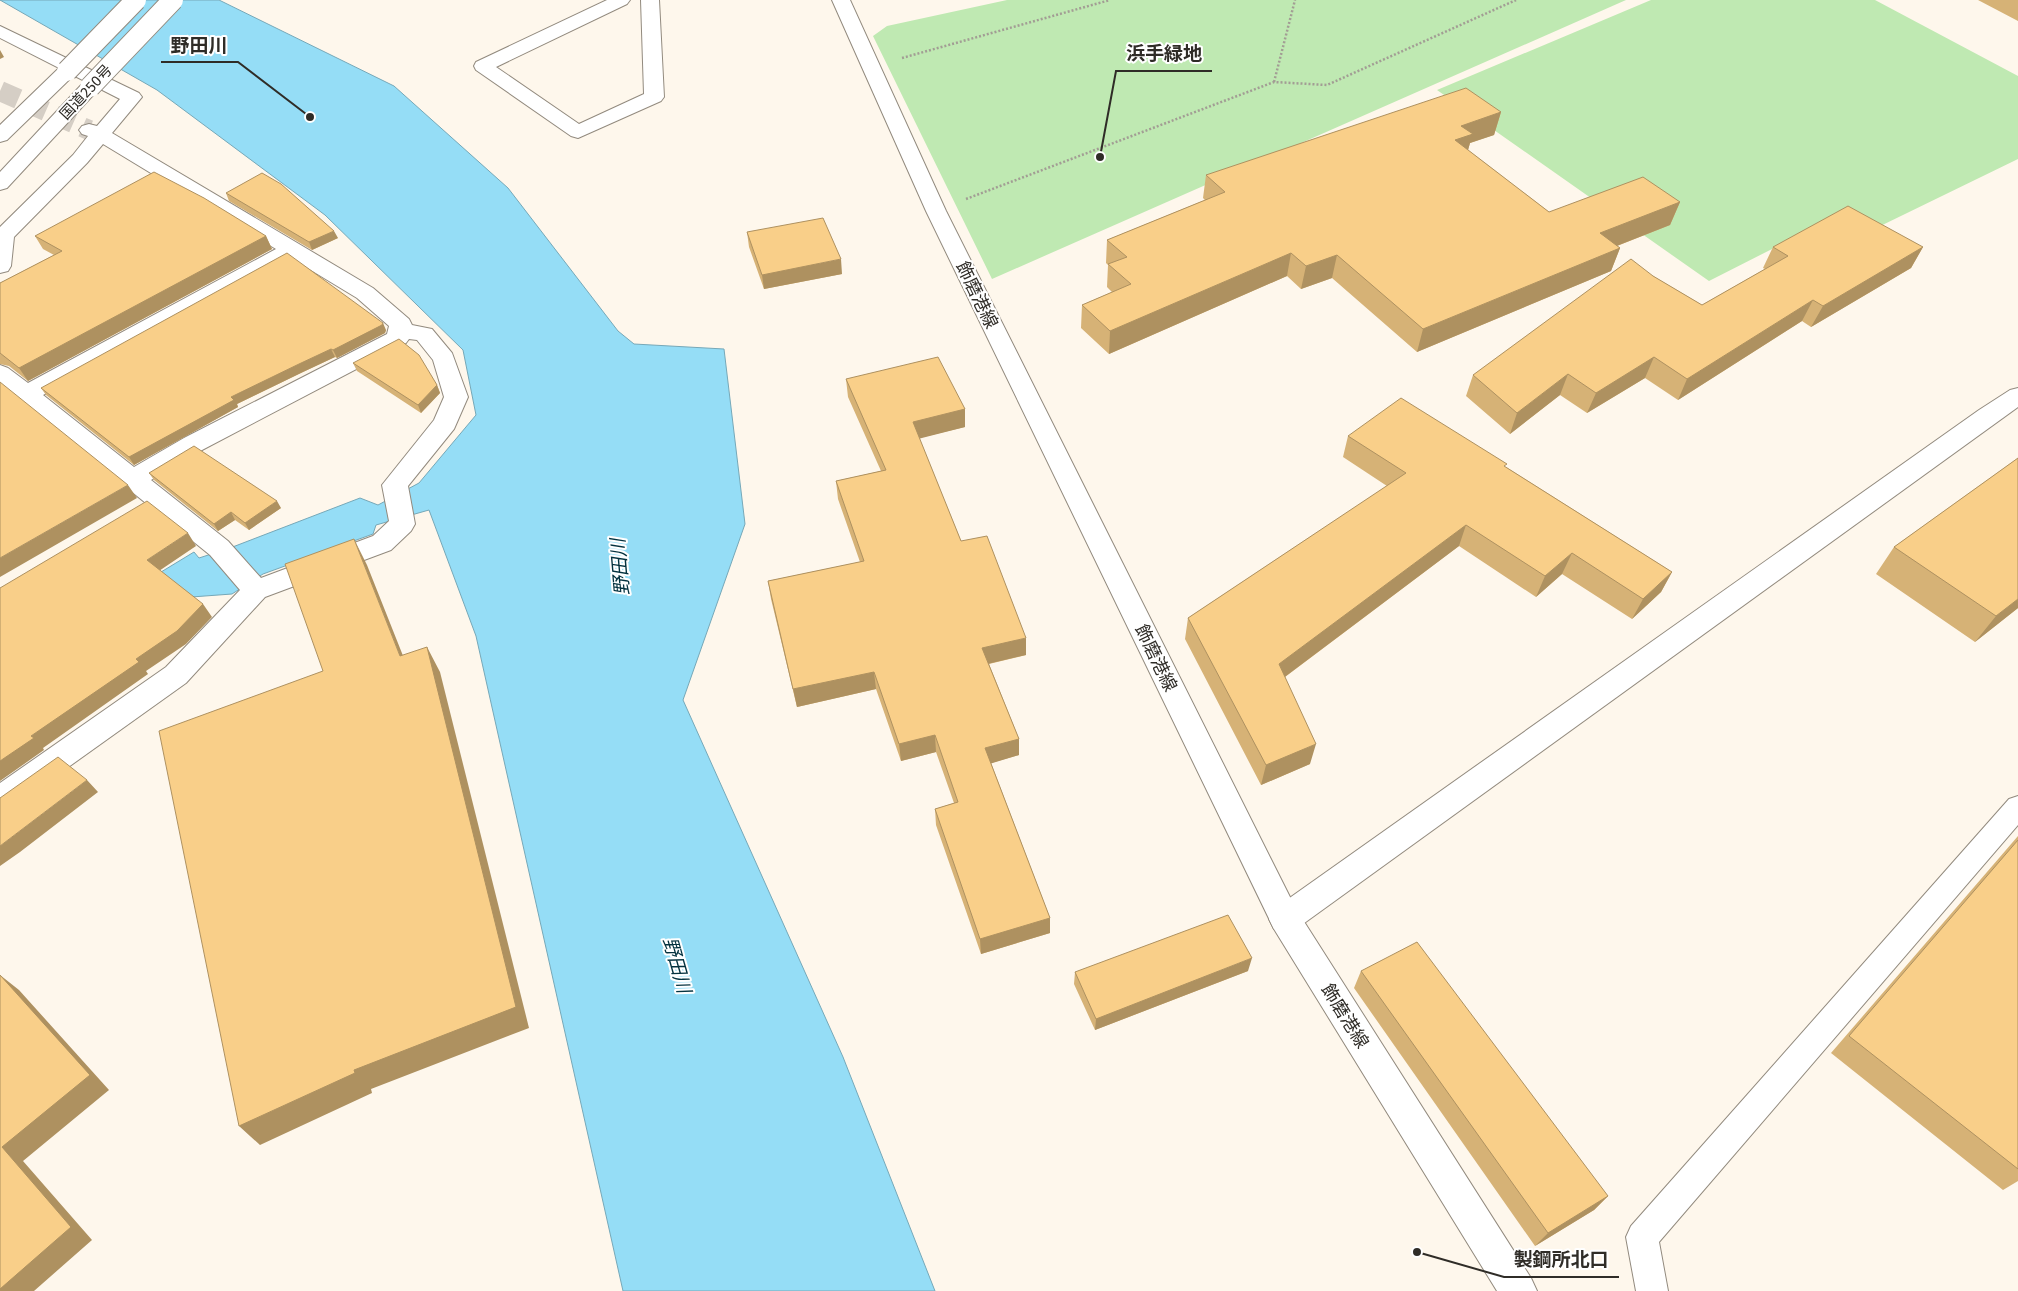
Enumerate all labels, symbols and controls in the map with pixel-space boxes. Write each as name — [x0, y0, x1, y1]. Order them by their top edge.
callout: 野田川 — [161, 28, 238, 62]
text: 野田川 — [170, 34, 228, 57]
callout: 浜手緑地 — [1116, 37, 1212, 71]
text: 浜手緑地 — [1126, 42, 1202, 65]
street label: 国道250号 — [56, 61, 116, 123]
street label: 飾磨港線 — [951, 258, 1003, 332]
water label: 野田川 — [606, 536, 634, 596]
street label: 飾磨港線 — [1130, 621, 1182, 695]
water label: 野田川 — [658, 934, 696, 997]
street label: 飾磨港線 — [1317, 980, 1373, 1052]
callout: 製鋼所北口 — [1504, 1243, 1619, 1277]
text: 製鋼所北口 — [1513, 1248, 1609, 1271]

